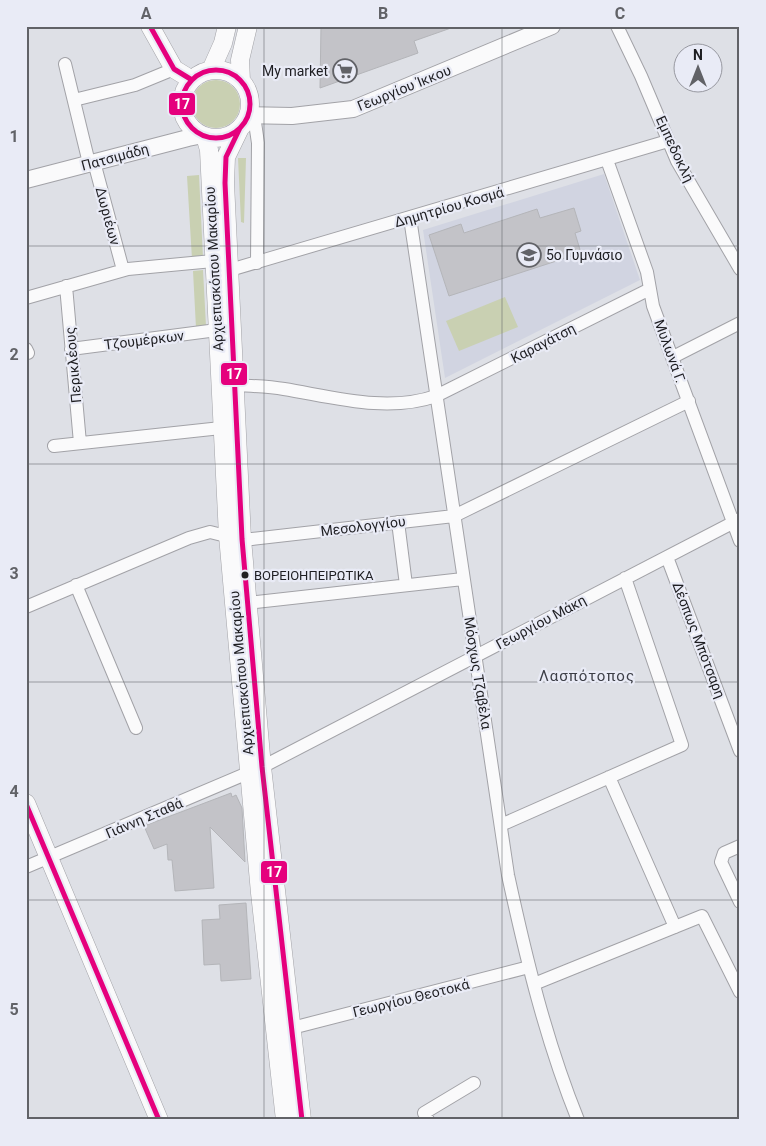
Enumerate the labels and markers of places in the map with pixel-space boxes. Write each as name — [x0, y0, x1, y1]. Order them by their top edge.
supermarket icon: My market — [332, 58, 358, 84]
place label: My market — [262, 63, 328, 79]
school or university icon: 5ο Γυμνάσιο — [516, 242, 542, 268]
place label: 5ο Γυμνάσιο — [546, 247, 623, 263]
place label: ΒΟΡΕΙΟΗΠΕΙΡΩΤΙΚΑ — [254, 568, 374, 583]
marker: ΒΟΡΕΙΟΗΠΕΙΡΩΤΙΚΑ — [240, 570, 250, 580]

